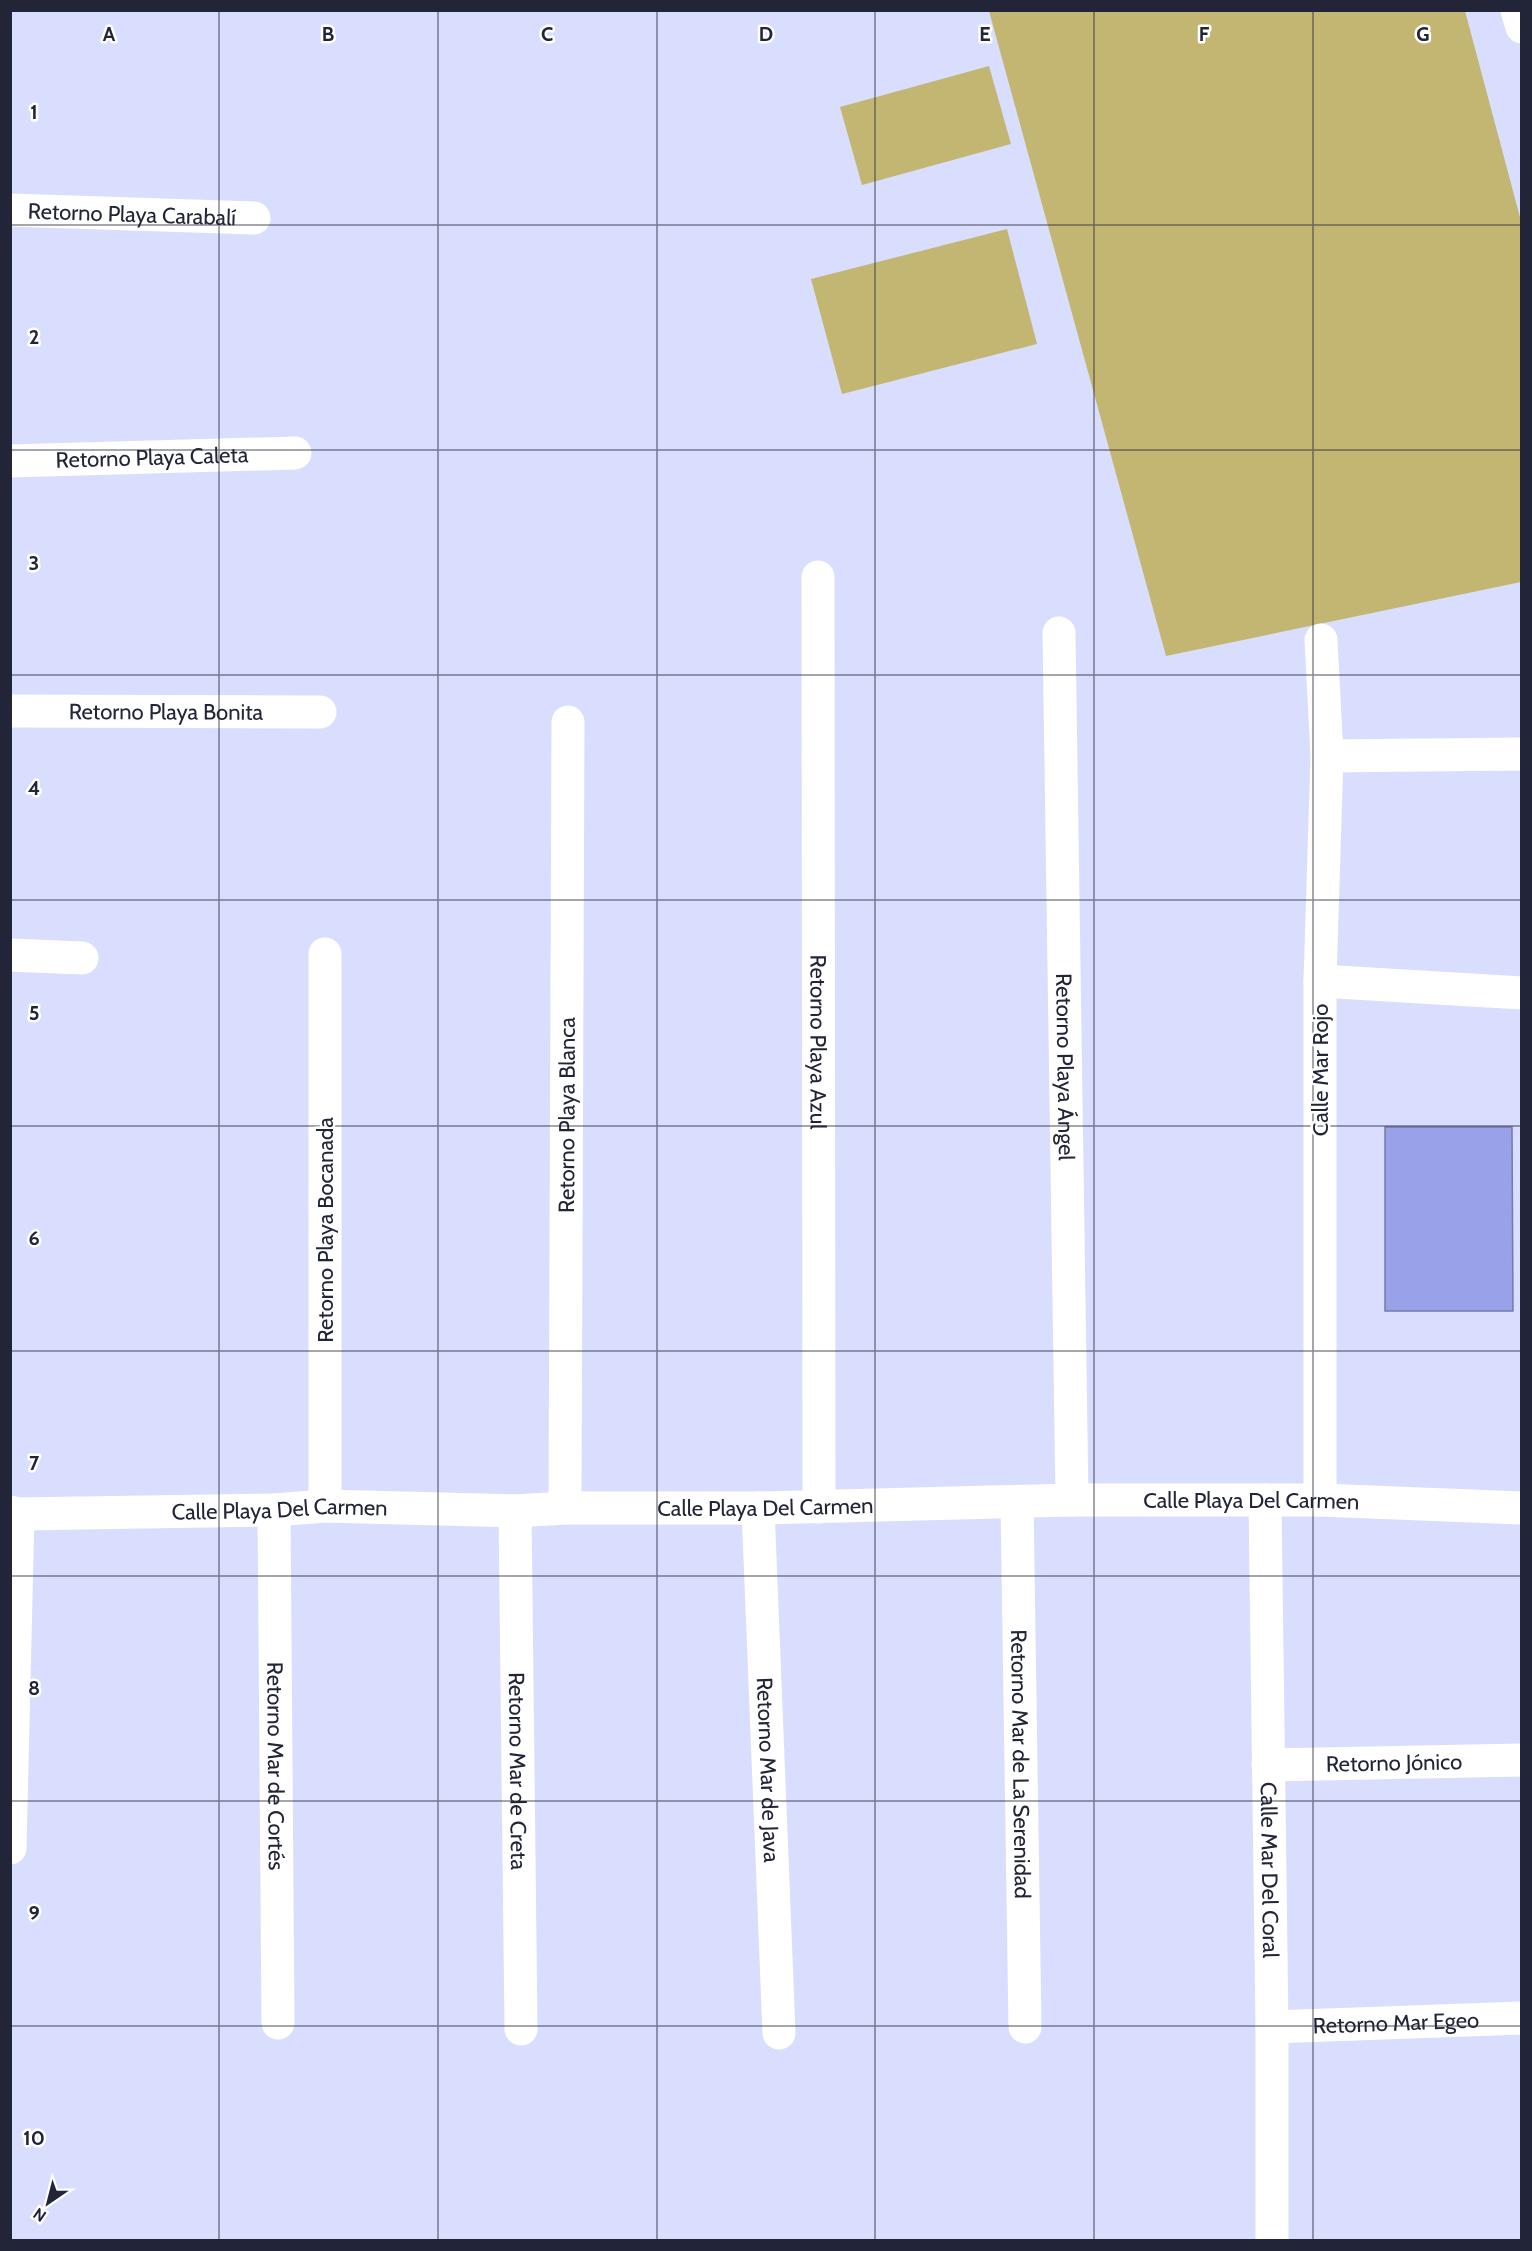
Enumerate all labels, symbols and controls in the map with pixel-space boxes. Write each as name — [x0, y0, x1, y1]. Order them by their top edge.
text: A — [103, 22, 116, 46]
text: B — [322, 22, 334, 46]
text: C — [541, 22, 553, 46]
text: D — [759, 22, 773, 46]
text: E — [979, 22, 991, 46]
text: F — [1199, 22, 1210, 46]
text: G — [1416, 22, 1430, 46]
text: 1 — [30, 100, 38, 124]
street label: Retorno Playa Carabalí — [27, 197, 237, 231]
text: 2 — [29, 325, 39, 349]
street label: Retorno Playa Caleta — [55, 441, 249, 473]
text: 3 — [29, 551, 39, 575]
street label: Retorno Playa Bonita — [69, 698, 264, 725]
text: 4 — [28, 776, 40, 800]
street label: Retorno Playa Azul — [805, 955, 832, 1130]
street label: Retorno Playa Ángel — [1051, 973, 1080, 1162]
text: 5 — [29, 1001, 39, 1025]
street label: Calle Mar Rojo — [1307, 1004, 1334, 1136]
street label: Retorno Playa Blanca — [553, 1017, 580, 1213]
street label: Retorno Playa Bocanada — [312, 1117, 339, 1343]
text: 6 — [28, 1226, 40, 1250]
text: 7 — [29, 1451, 40, 1475]
street label: Calle Playa Del Carmen — [1143, 1486, 1360, 1515]
street label: Calle Playa Del Carmen — [171, 1492, 388, 1525]
street label: Calle Playa Del Carmen — [657, 1492, 874, 1522]
street label: Retorno Mar de La Serenidad — [1005, 1629, 1037, 1899]
street label: Retorno Mar de Cortés — [262, 1662, 290, 1870]
street label: Retorno Mar de Creta — [503, 1672, 533, 1870]
text: 8 — [28, 1676, 40, 1700]
street label: Retorno Mar de Java — [751, 1677, 786, 1863]
street label: Retorno Jónico — [1326, 1748, 1462, 1777]
street label: Calle Mar Del Coral — [1255, 1782, 1285, 1959]
text: 9 — [28, 1901, 40, 1925]
street label: Retorno Mar Egeo — [1312, 2006, 1480, 2039]
text: 10 — [23, 2126, 45, 2150]
north arrow — [18, 2173, 78, 2233]
text: N — [30, 2204, 50, 2226]

